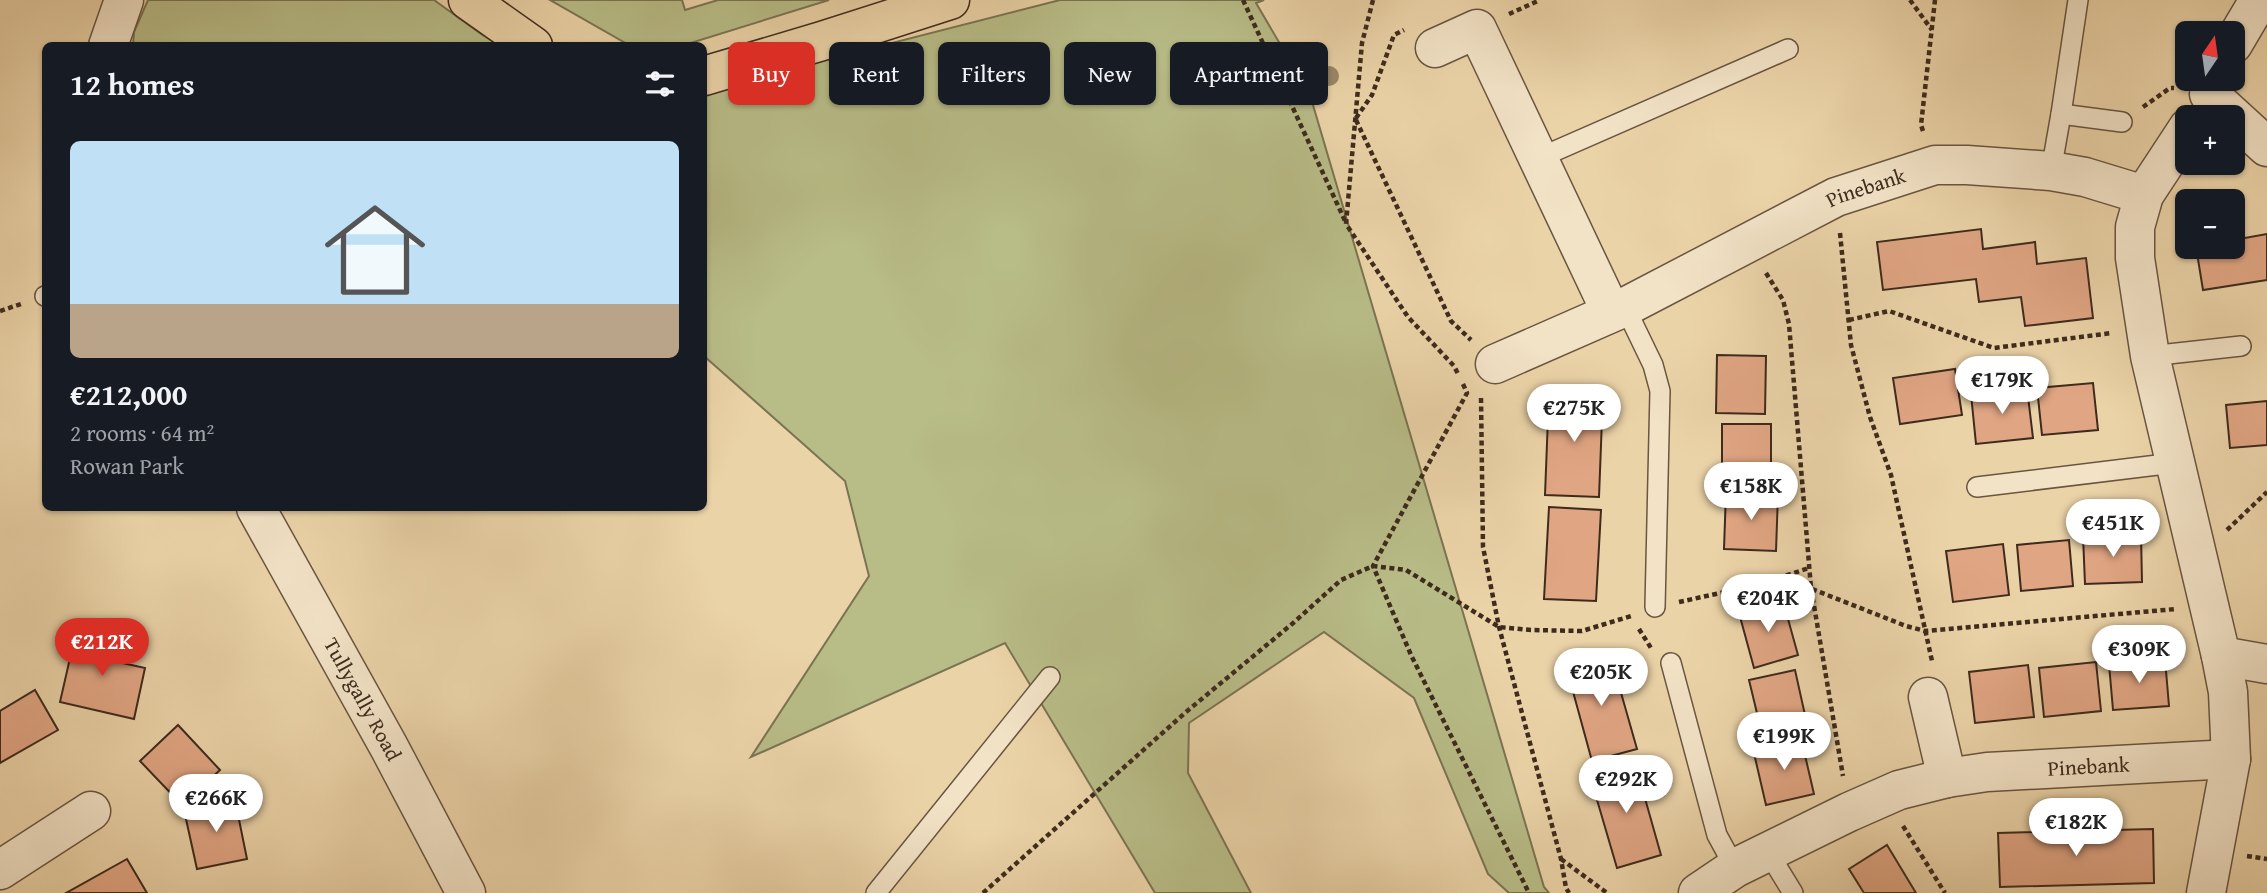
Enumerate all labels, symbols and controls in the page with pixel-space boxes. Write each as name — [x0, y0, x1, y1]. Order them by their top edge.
north arrow — [2175, 21, 2245, 91]
map controls — [2175, 21, 2245, 259]
chip: Buy — [728, 42, 815, 105]
chip: Rent — [829, 42, 924, 105]
chip: Filters — [938, 42, 1050, 105]
chip: New — [1064, 42, 1156, 105]
chip: Apartment — [1170, 42, 1328, 105]
text: 12 homes — [70, 62, 195, 106]
icon: filters — [641, 65, 679, 103]
button: + — [2175, 105, 2245, 175]
street label: Pinebank — [1820, 159, 1910, 215]
icon: home — [312, 187, 438, 313]
button: − — [2175, 189, 2245, 259]
pin: €179K — [1953, 356, 2051, 416]
text: €179K — [1971, 362, 2033, 395]
text: €212,000 — [70, 372, 187, 416]
pin: €275K — [1525, 384, 1623, 444]
text: €275K — [1543, 390, 1605, 423]
text: 2 rooms · 64 m² — [70, 416, 214, 449]
text: Rowan Park — [70, 449, 184, 482]
pin: €158K — [1702, 462, 1800, 522]
text: €158K — [1720, 468, 1782, 501]
pin: €451K — [2064, 500, 2162, 559]
text: €451K — [2082, 505, 2144, 538]
pin: €204K — [1719, 574, 1817, 634]
text: €204K — [1737, 580, 1799, 613]
pin: €212K — [53, 618, 151, 678]
text: €212K — [71, 624, 133, 657]
pin: €309K — [2090, 626, 2188, 685]
text: €309K — [2108, 631, 2170, 664]
street label: Tullygally Road — [316, 632, 410, 767]
pin: €205K — [1552, 648, 1650, 708]
text: €205K — [1570, 654, 1632, 687]
pin: €199K — [1735, 712, 1833, 772]
text: €199K — [1753, 718, 1815, 751]
street label: Pinebank — [2047, 748, 2131, 784]
pin: €292K — [1577, 756, 1675, 815]
text: €292K — [1595, 761, 1657, 794]
pin: €266K — [167, 774, 265, 834]
text: €266K — [185, 780, 247, 813]
pin: €182K — [2027, 798, 2125, 858]
text: €182K — [2045, 804, 2107, 837]

